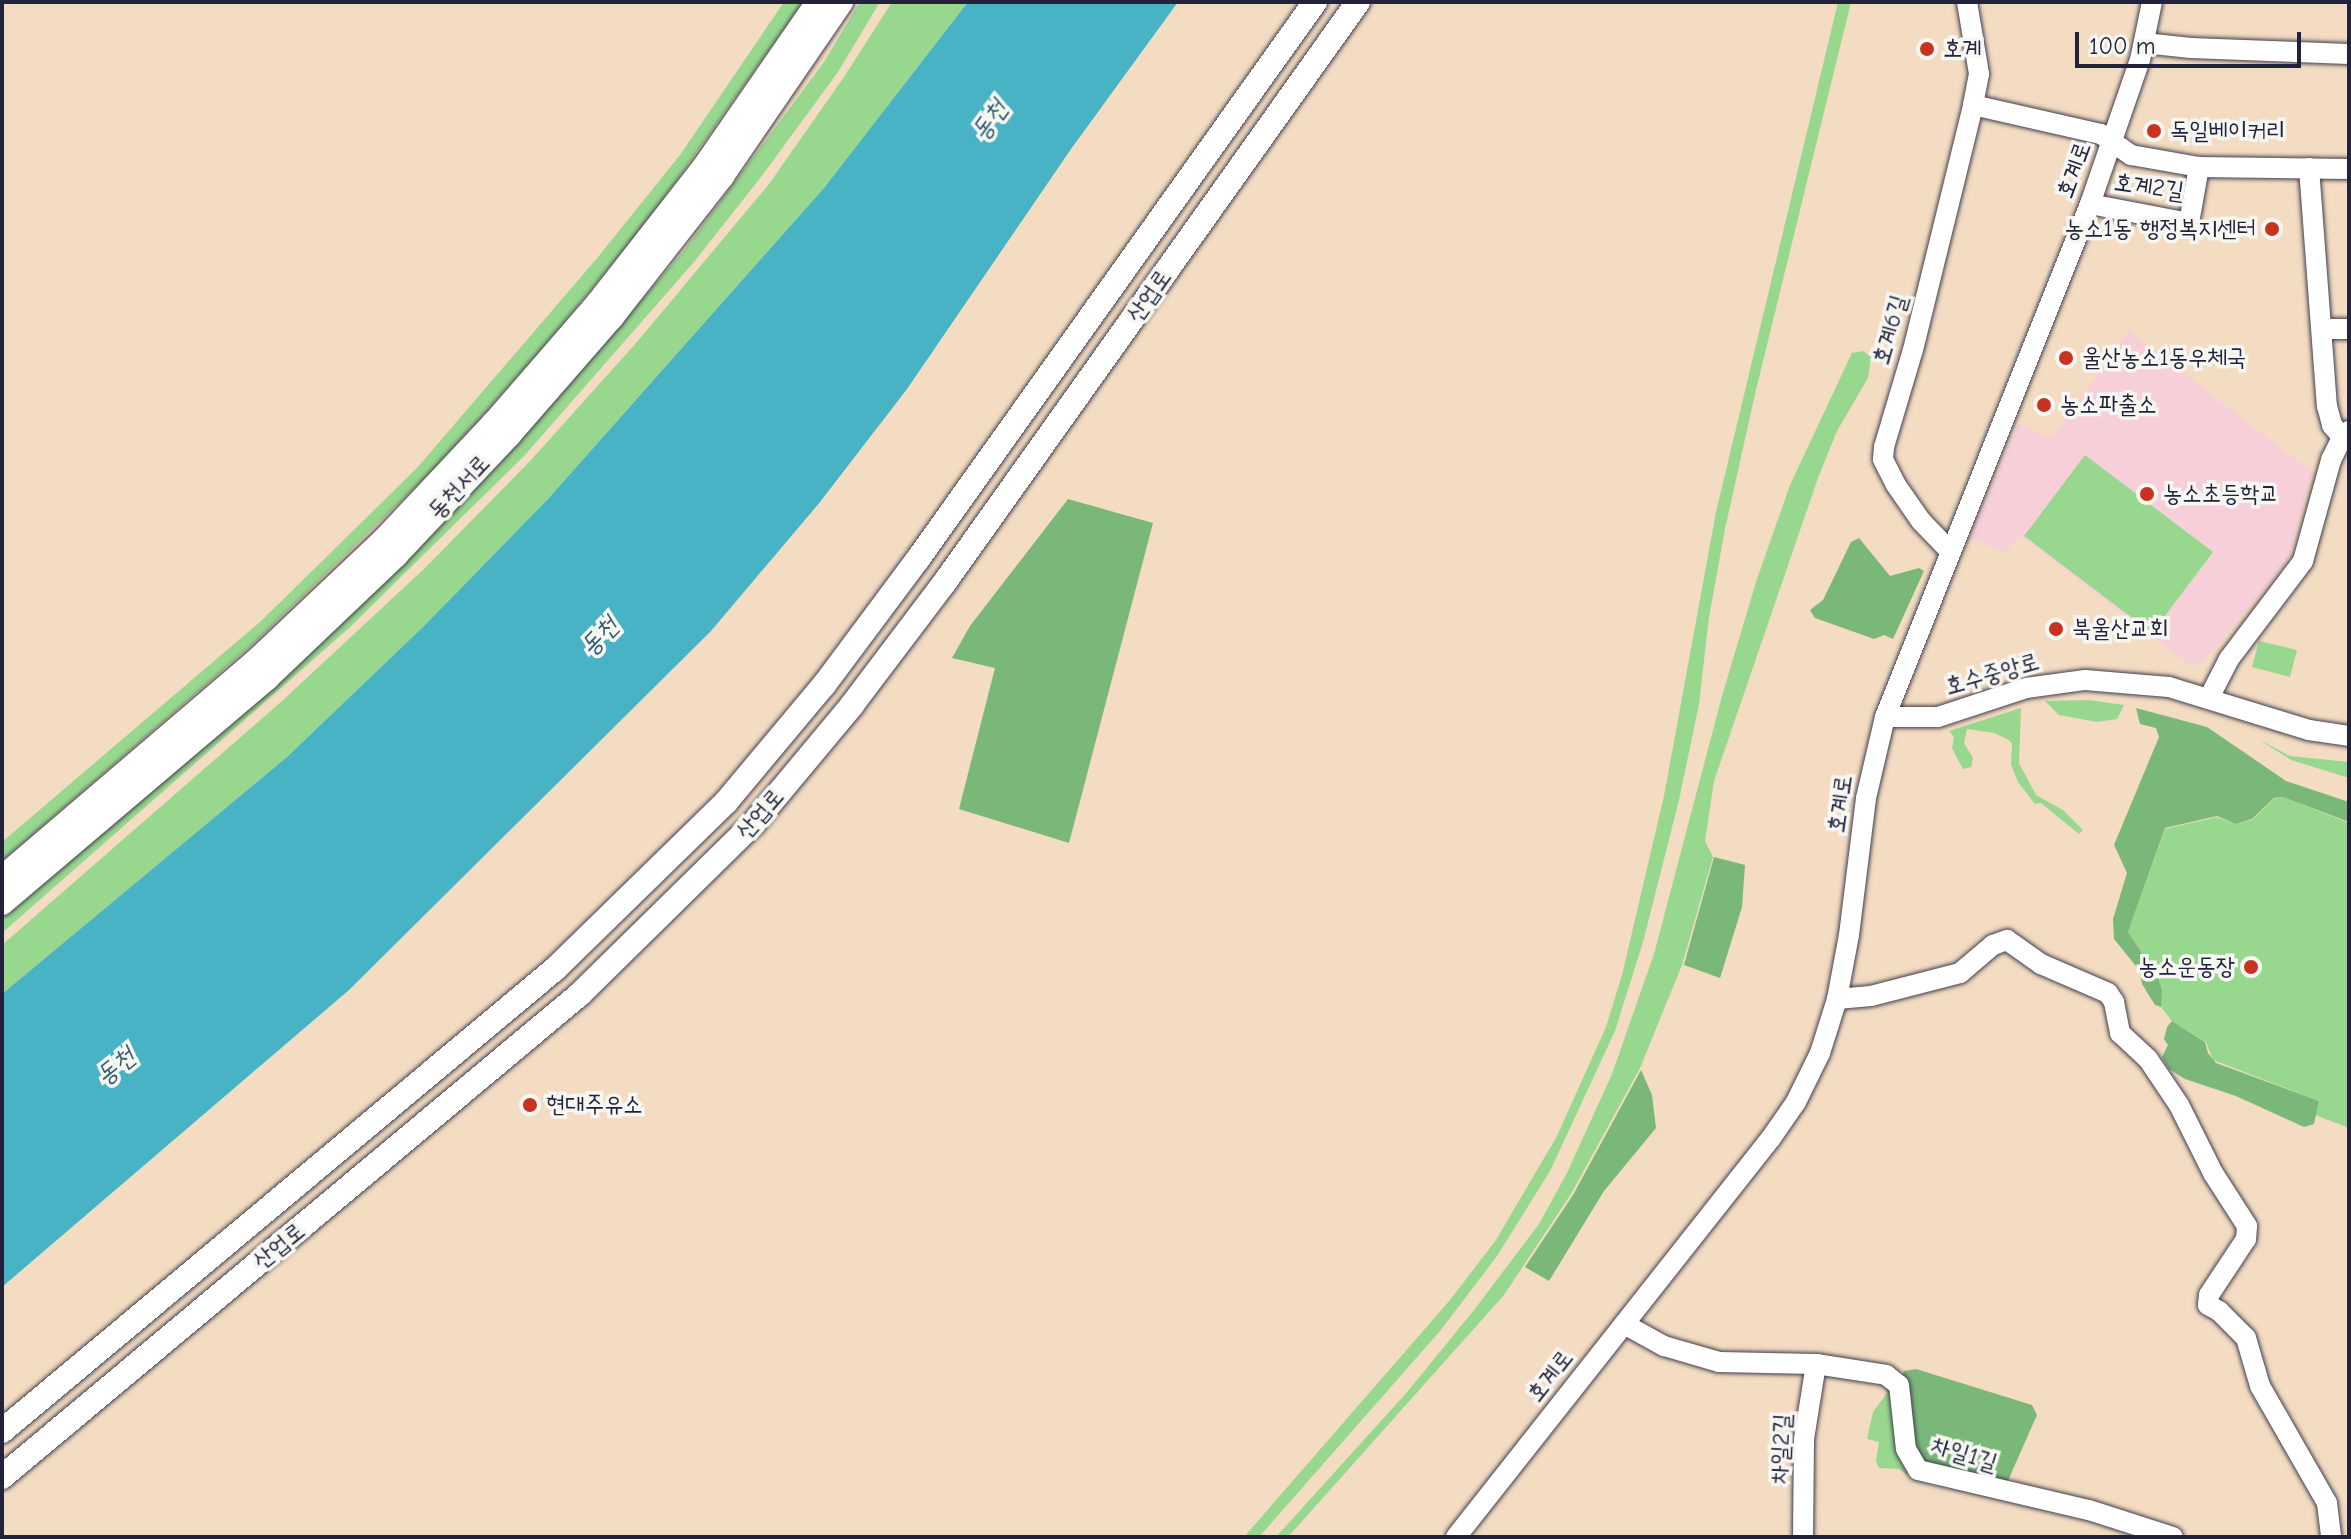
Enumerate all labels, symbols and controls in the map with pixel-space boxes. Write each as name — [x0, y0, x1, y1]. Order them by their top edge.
scale bar — [2079, 16, 2305, 66]
text: 100 m — [2089, 32, 2156, 60]
place label: 호계 — [1943, 35, 1982, 63]
marker: 호계 — [1918, 40, 1936, 58]
water label: 동천 — [965, 95, 1015, 147]
place label: 독일베이커리 — [2170, 117, 2286, 145]
marker: 독일베이커리 — [2145, 122, 2163, 140]
street label: 호계로 — [2051, 138, 2097, 202]
street label: 호계2길 — [2112, 168, 2186, 206]
place label: 농소1동 행정복지센터 — [2065, 215, 2256, 243]
marker: 농소1동 행정복지센터 — [2263, 220, 2281, 238]
street label: 산업로 — [1121, 264, 1177, 328]
street label: 호계6길 — [1866, 292, 1914, 368]
place label: 울산농소1동우체국 — [2082, 344, 2246, 372]
marker: 울산농소1동우체국 — [2057, 349, 2075, 367]
place label: 농소파출소 — [2060, 391, 2157, 419]
marker: 농소파출소 — [2035, 396, 2053, 414]
street label: 동천서로 — [422, 449, 496, 525]
place label: 농소초등학교 — [2163, 480, 2279, 508]
marker: 농소초등학교 — [2138, 485, 2156, 503]
water label: 동천 — [574, 611, 626, 663]
place label: 북울산교회 — [2072, 615, 2169, 643]
marker: 북울산교회 — [2047, 620, 2065, 638]
street label: 호수중앙로 — [1942, 647, 2042, 701]
street label: 호계로 — [1822, 773, 1858, 835]
street label: 산업로 — [730, 783, 790, 845]
place label: 농소운동장 — [2138, 953, 2235, 981]
marker: 농소운동장 — [2242, 958, 2260, 976]
water label: 동천 — [90, 1042, 142, 1092]
place label: 현대주유소 — [546, 1091, 643, 1119]
marker: 현대주유소 — [521, 1096, 539, 1114]
street label: 산업로 — [247, 1217, 311, 1275]
street label: 호계로 — [1521, 1344, 1579, 1408]
street label: 차일2길 — [1765, 1413, 1797, 1485]
street label: 차일1길 — [1928, 1430, 2000, 1478]

